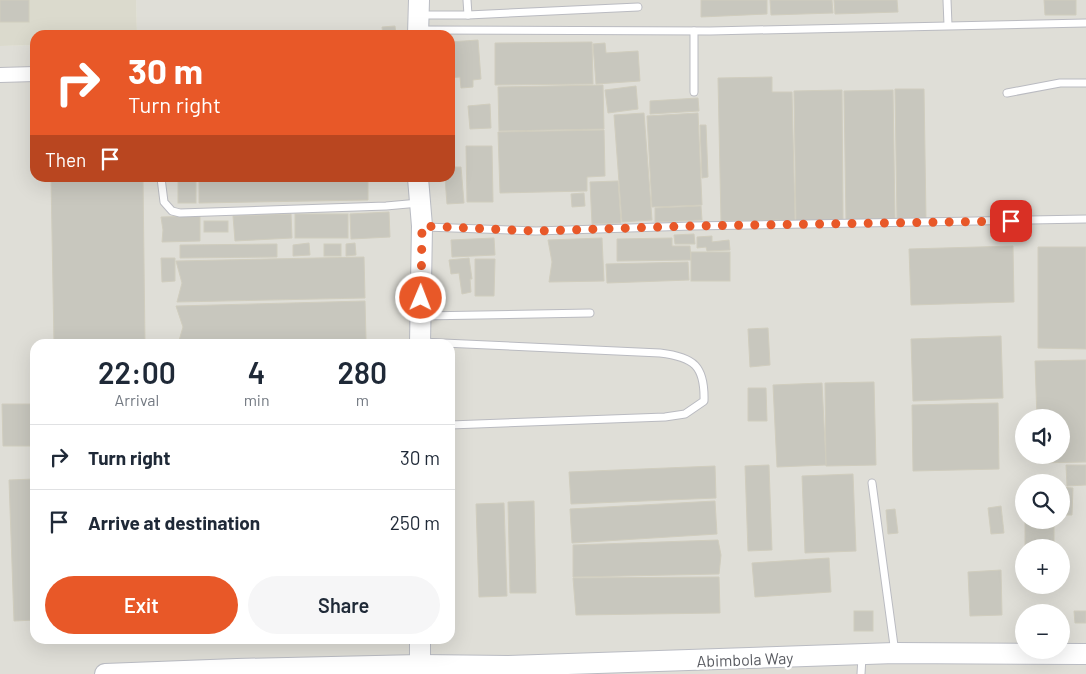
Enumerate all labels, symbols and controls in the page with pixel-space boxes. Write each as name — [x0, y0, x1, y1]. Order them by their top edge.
text: 30 m — [128, 49, 203, 91]
icon: right — [45, 50, 110, 115]
text: Turn right — [128, 91, 221, 117]
icon: arrive — [96, 145, 124, 173]
text: Then — [45, 148, 86, 171]
pin — [990, 200, 1032, 242]
icon: arrive — [997, 207, 1025, 235]
position arrow — [394, 271, 446, 323]
text: 22:00 — [98, 354, 176, 390]
text: 4 — [248, 354, 265, 390]
text: 280 — [338, 354, 387, 390]
text: Arrival — [114, 390, 159, 409]
text: min — [244, 390, 270, 409]
text: m — [356, 390, 369, 409]
map controls — [1015, 409, 1070, 659]
button: sound — [1015, 409, 1070, 464]
icon: right — [45, 443, 73, 471]
text: Turn right — [88, 446, 170, 469]
text: 30 m — [400, 446, 440, 469]
button: search — [1015, 474, 1070, 529]
icon: arrive — [45, 508, 73, 536]
text: Arrive at destination — [88, 511, 260, 534]
text: 250 m — [390, 511, 440, 534]
button: + — [1015, 539, 1070, 594]
button: Exit — [45, 576, 238, 634]
button: Share — [248, 576, 440, 634]
button: − — [1015, 604, 1070, 659]
street label: Abimbola Way — [696, 648, 794, 670]

